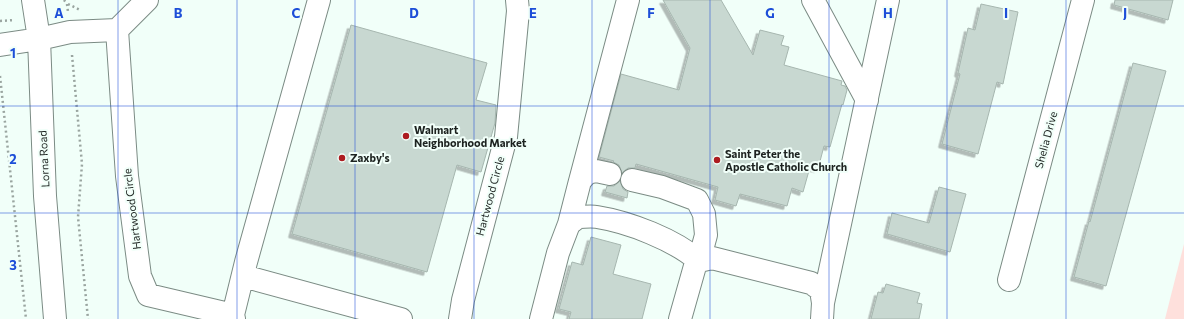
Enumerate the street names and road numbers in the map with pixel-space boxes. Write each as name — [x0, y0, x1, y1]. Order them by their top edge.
street label: Shelia Drive — [1032, 110, 1059, 170]
street label: Lorna Road — [36, 130, 51, 188]
street label: Hartwood Circle — [473, 155, 506, 237]
street label: Hartwood Circle — [120, 168, 143, 250]

